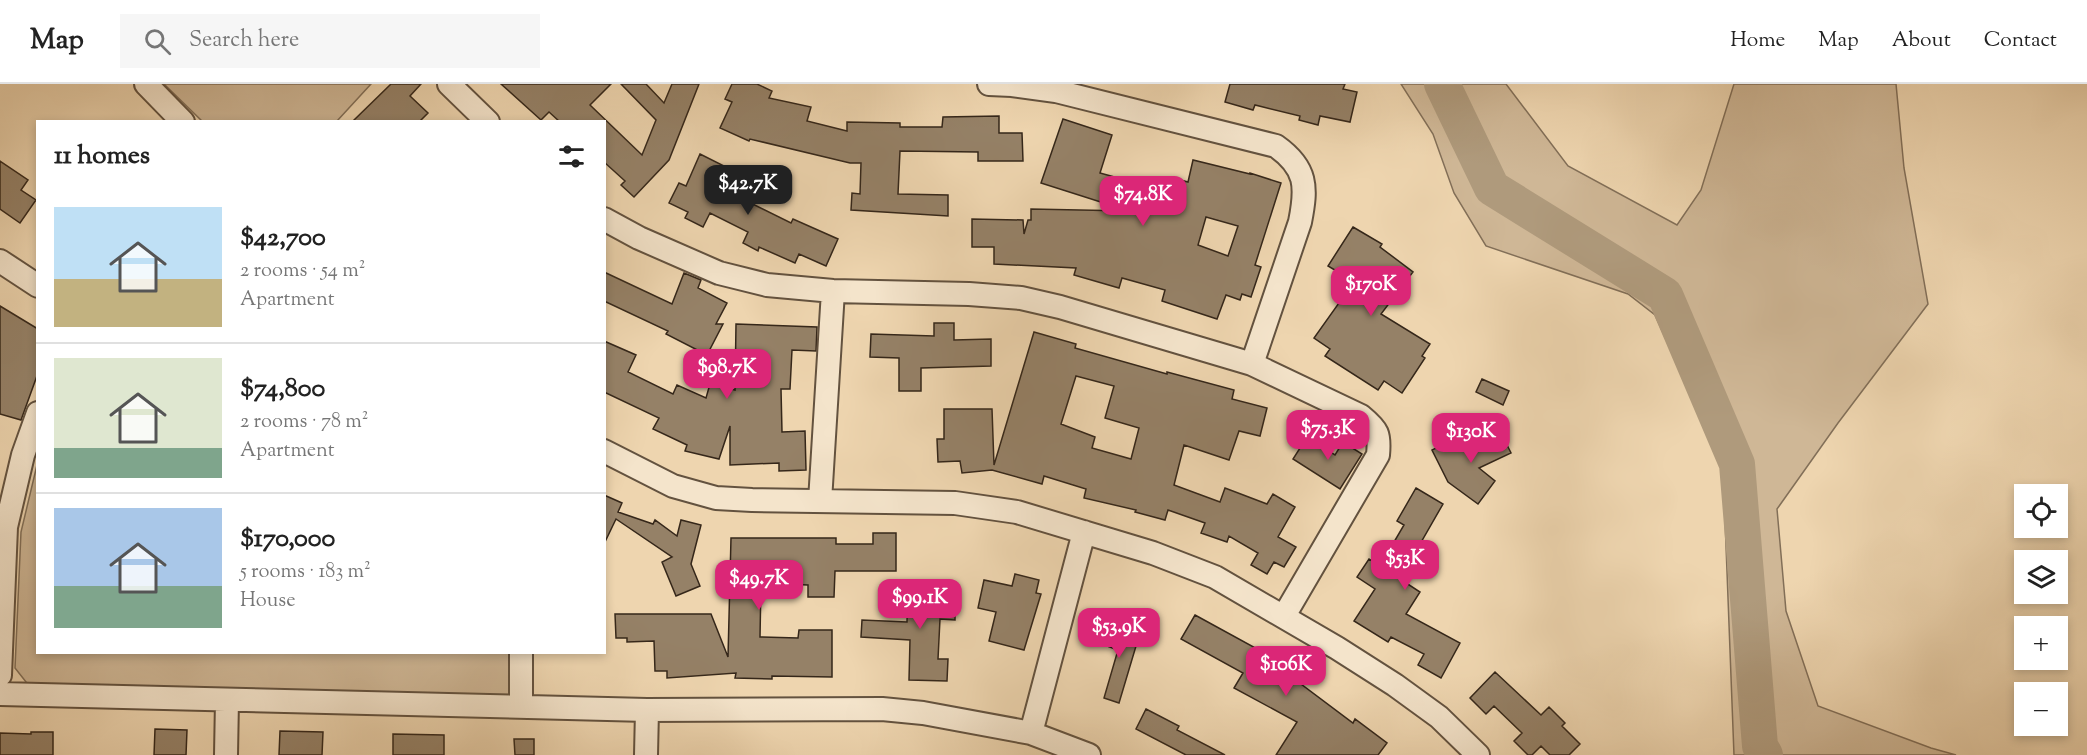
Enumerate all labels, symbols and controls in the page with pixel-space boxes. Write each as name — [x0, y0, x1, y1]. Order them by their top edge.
search box — [120, 14, 540, 68]
text: Map — [30, 21, 84, 61]
icon: search — [141, 25, 174, 58]
text: Search here — [189, 25, 299, 57]
text: Home — [1730, 26, 1785, 56]
text: Map — [1818, 26, 1859, 56]
text: About — [1892, 26, 1951, 56]
text: Contact — [1984, 26, 2057, 56]
text: 11 homes — [54, 138, 150, 175]
icon: filters — [555, 140, 588, 173]
pin: $42.7K — [699, 165, 797, 216]
text: $42.7K — [718, 170, 778, 199]
pin: $74.8K — [1094, 176, 1192, 227]
text: $74.8K — [1114, 181, 1172, 210]
text: $42,700 — [240, 220, 326, 257]
icon: home — [102, 231, 174, 303]
text: 2 rooms · 54 m² — [240, 257, 365, 286]
pin: $170K — [1329, 266, 1413, 317]
text: $170K — [1345, 271, 1397, 300]
text: Apartment — [240, 286, 335, 315]
pin: $98.7K — [678, 349, 776, 400]
text: $98.7K — [697, 354, 757, 383]
text: $74,800 — [240, 371, 325, 408]
icon: home — [102, 382, 174, 454]
text: 2 rooms · 78 m² — [240, 408, 369, 437]
pin: $75.3K — [1279, 410, 1377, 461]
pin: $130K — [1429, 413, 1513, 464]
text: $75.3K — [1300, 415, 1356, 444]
text: $130K — [1446, 418, 1496, 447]
text: Apartment — [240, 437, 335, 466]
map controls — [2014, 484, 2068, 736]
button: locate — [2014, 484, 2068, 538]
text: $170,000 — [240, 521, 335, 558]
icon: home — [102, 532, 174, 604]
pin: $53K — [1369, 540, 1441, 591]
text: $53K — [1385, 545, 1425, 574]
button: layers — [2014, 550, 2068, 604]
text: 5 rooms · 183 m² — [240, 558, 371, 587]
pin: $49.7K — [710, 560, 808, 611]
text: $49.7K — [729, 565, 789, 594]
pin: $99.1K — [871, 579, 969, 630]
text: $99.1K — [892, 584, 948, 613]
text: House — [240, 587, 295, 616]
pin: $53.9K — [1070, 608, 1168, 659]
text: $53.9K — [1092, 613, 1146, 642]
button: + — [2014, 616, 2068, 670]
pin: $106K — [1244, 646, 1328, 697]
text: $106K — [1260, 651, 1312, 680]
button: − — [2014, 682, 2068, 736]

